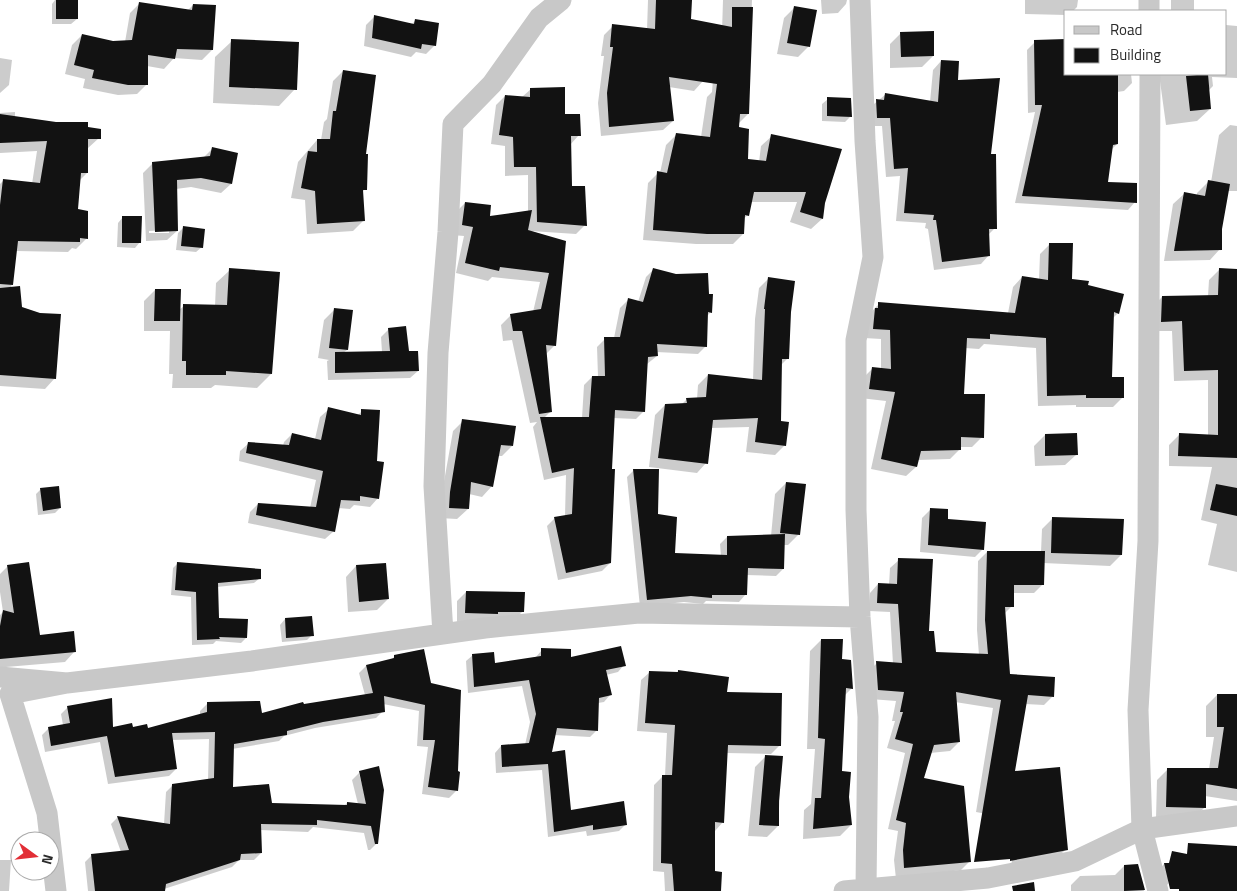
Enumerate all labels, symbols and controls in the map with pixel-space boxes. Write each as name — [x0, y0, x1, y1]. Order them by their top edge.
legend — [1064, 10, 1227, 75]
text: Road — [1110, 18, 1142, 41]
text: Building — [1110, 43, 1161, 66]
north arrow — [10, 831, 60, 881]
text: N — [37, 852, 59, 867]

